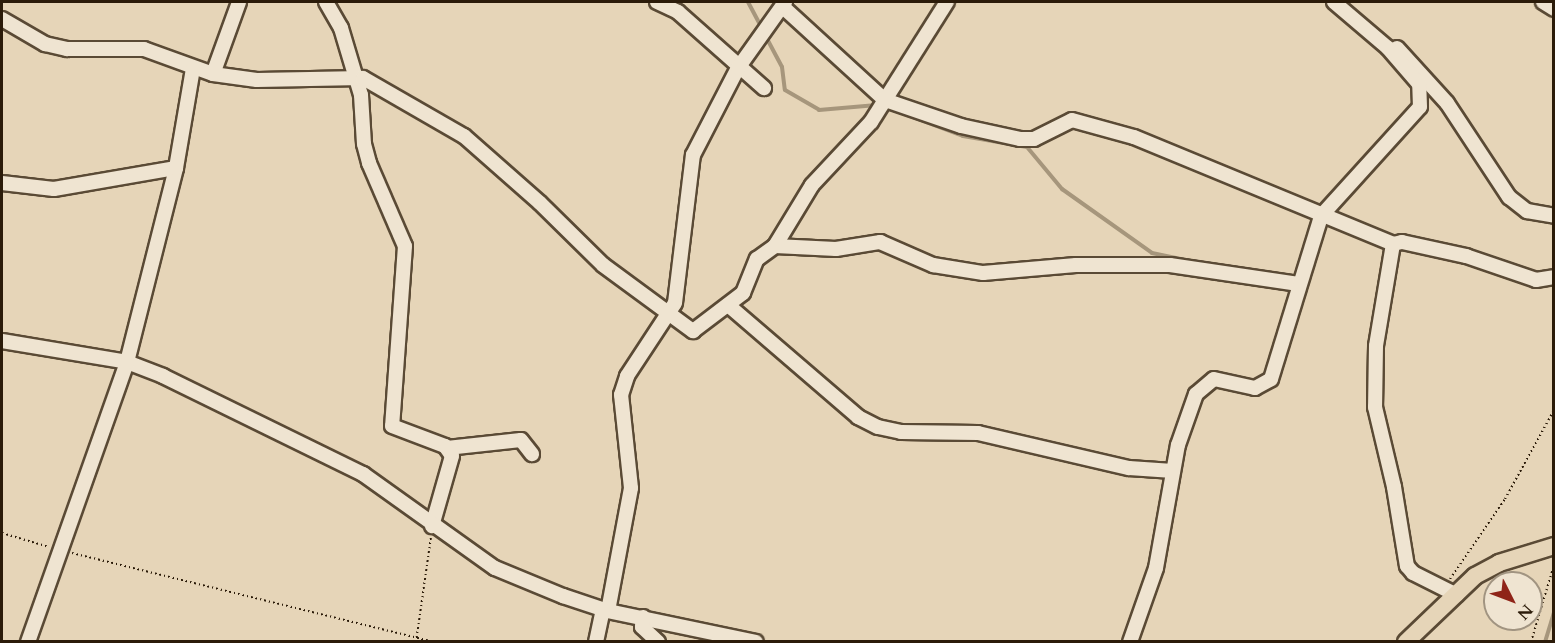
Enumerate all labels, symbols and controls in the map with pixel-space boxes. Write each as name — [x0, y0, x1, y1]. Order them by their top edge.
north arrow — [1483, 571, 1543, 631]
text: N — [1512, 599, 1538, 624]

